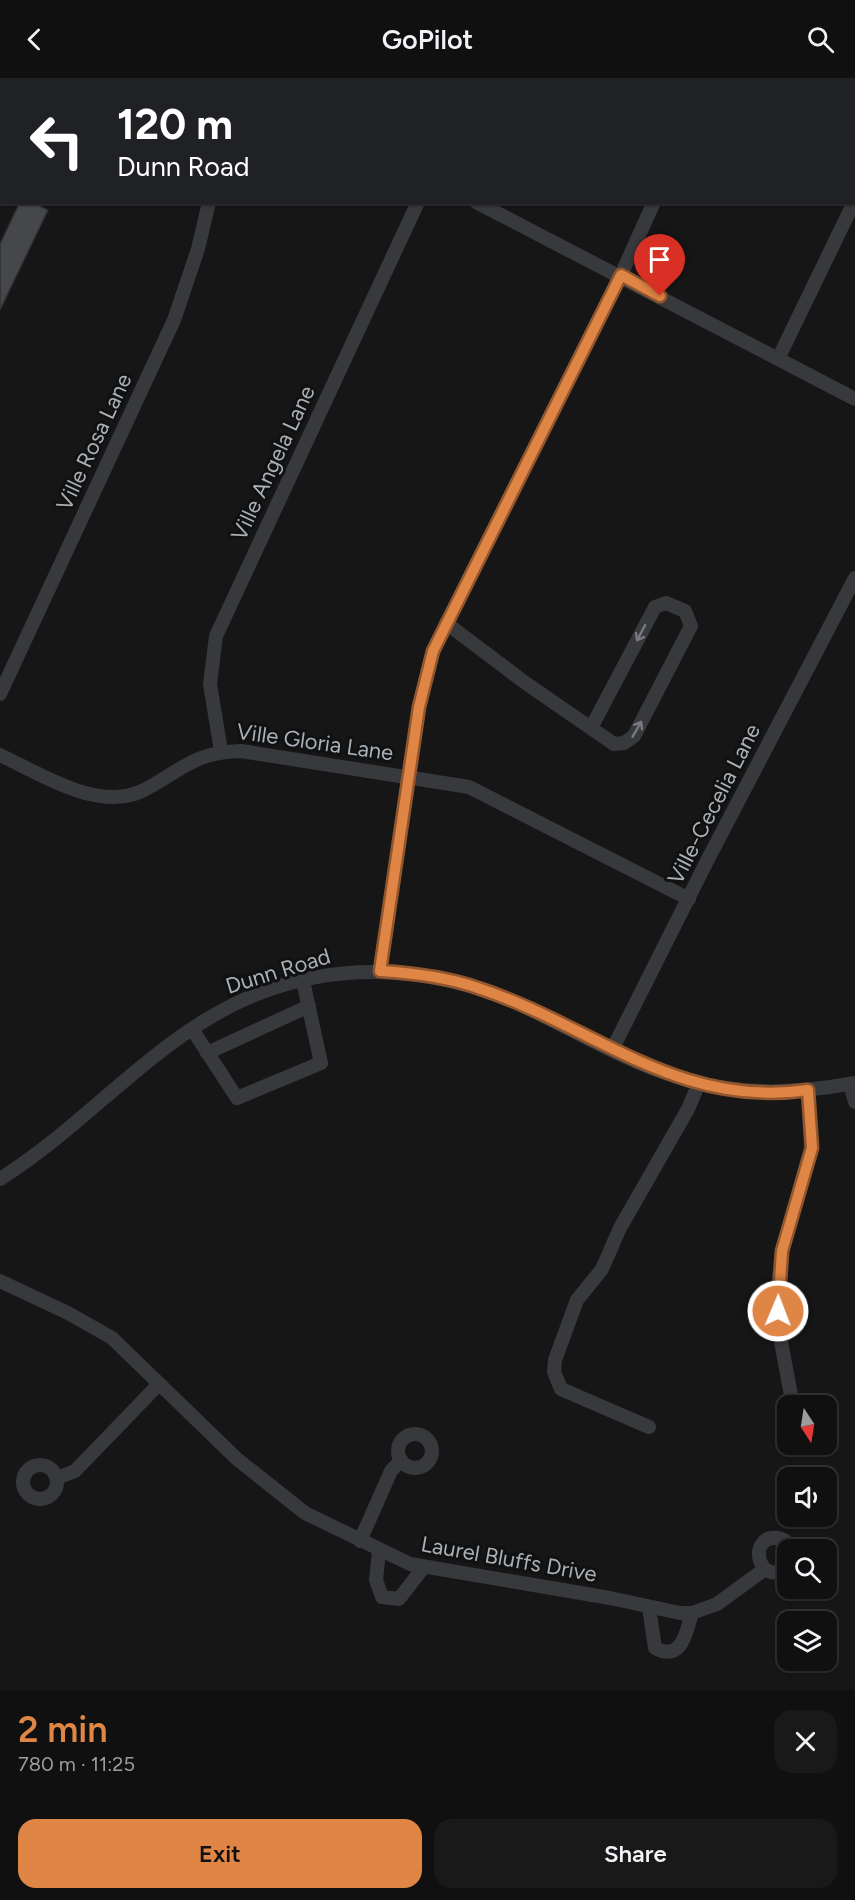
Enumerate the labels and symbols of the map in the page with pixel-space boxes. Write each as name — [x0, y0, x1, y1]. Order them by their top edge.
pin — [634, 234, 685, 296]
street label: Ville Rosa Lane — [51, 369, 137, 515]
street label: Ville Angela Lane — [225, 381, 321, 545]
one-way arrow — [635, 624, 647, 641]
street label: Ville Gloria Lane — [235, 718, 395, 766]
street label: Ville-Cecelia Lane — [662, 719, 766, 889]
one-way arrow — [631, 721, 643, 738]
street label: Dunn Road — [222, 942, 334, 1000]
position arrow — [746, 1279, 810, 1343]
north arrow — [777, 1395, 837, 1455]
street label: Laurel Bluffs Drive — [419, 1530, 599, 1588]

